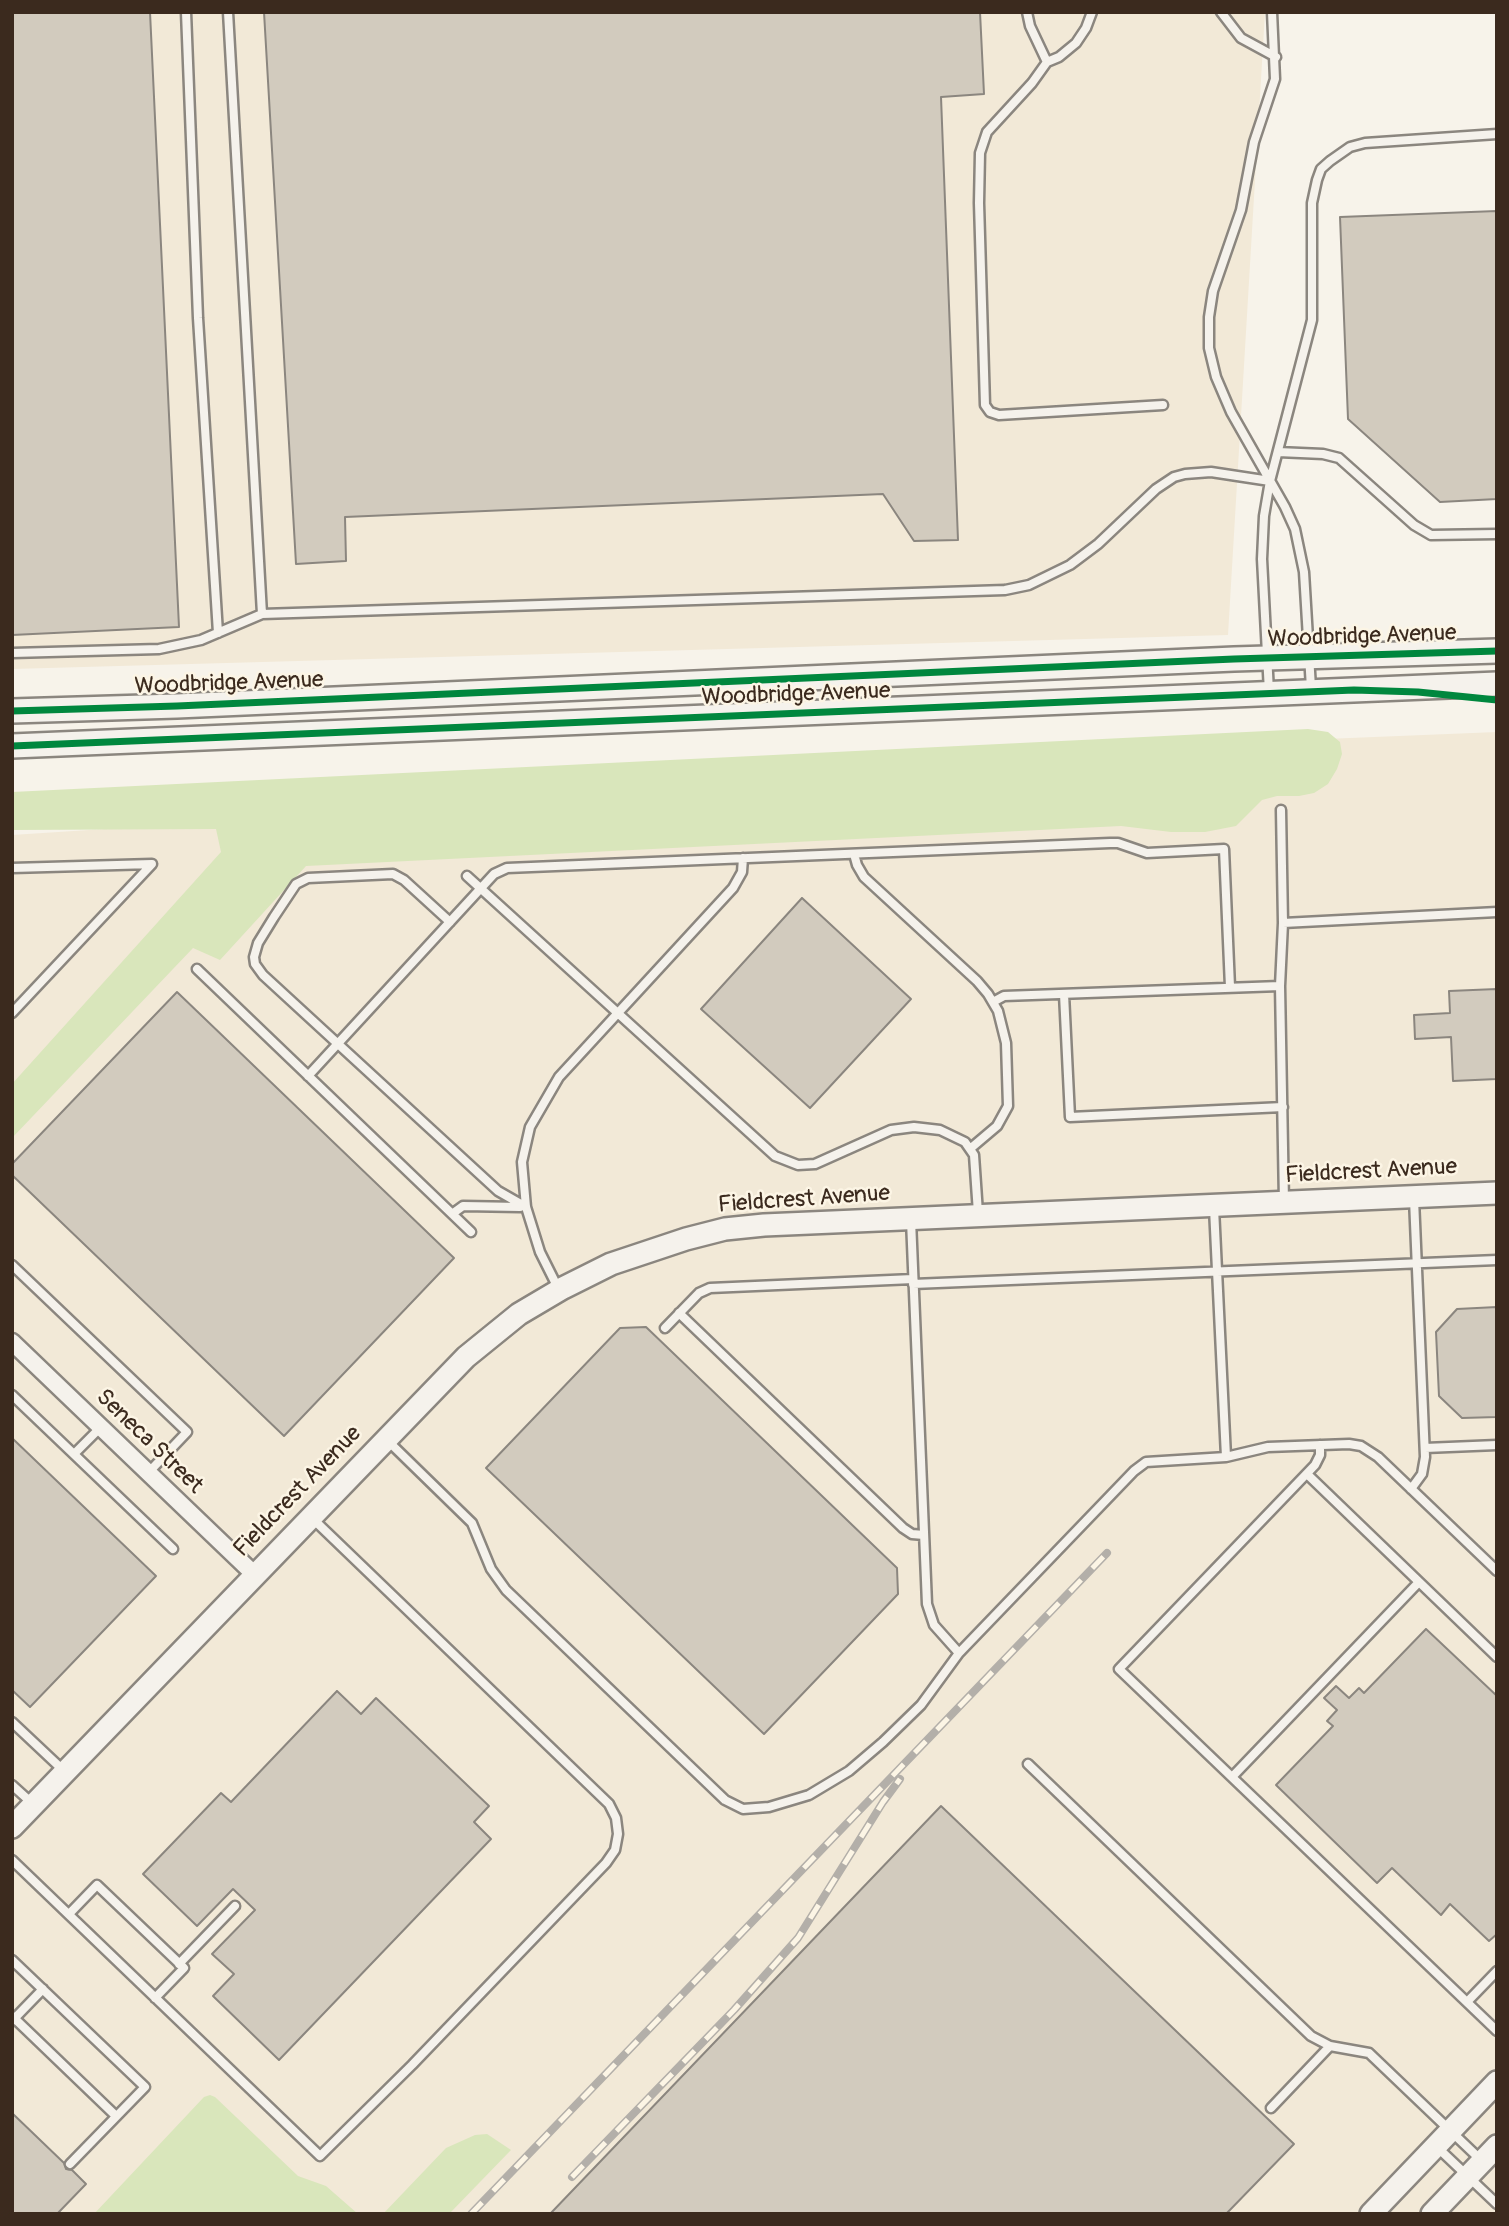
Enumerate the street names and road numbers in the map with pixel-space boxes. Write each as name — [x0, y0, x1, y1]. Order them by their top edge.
street label: Woodbridge Avenue — [1267, 620, 1457, 654]
street label: Woodbridge Avenue — [134, 667, 324, 701]
street label: Woodbridge Avenue — [701, 678, 891, 712]
street label: Fieldcrest Avenue — [1284, 1154, 1458, 1190]
street label: Fieldcrest Avenue — [717, 1180, 891, 1220]
street label: Seneca Street — [90, 1384, 208, 1500]
street label: Fieldcrest Avenue — [228, 1421, 368, 1563]

